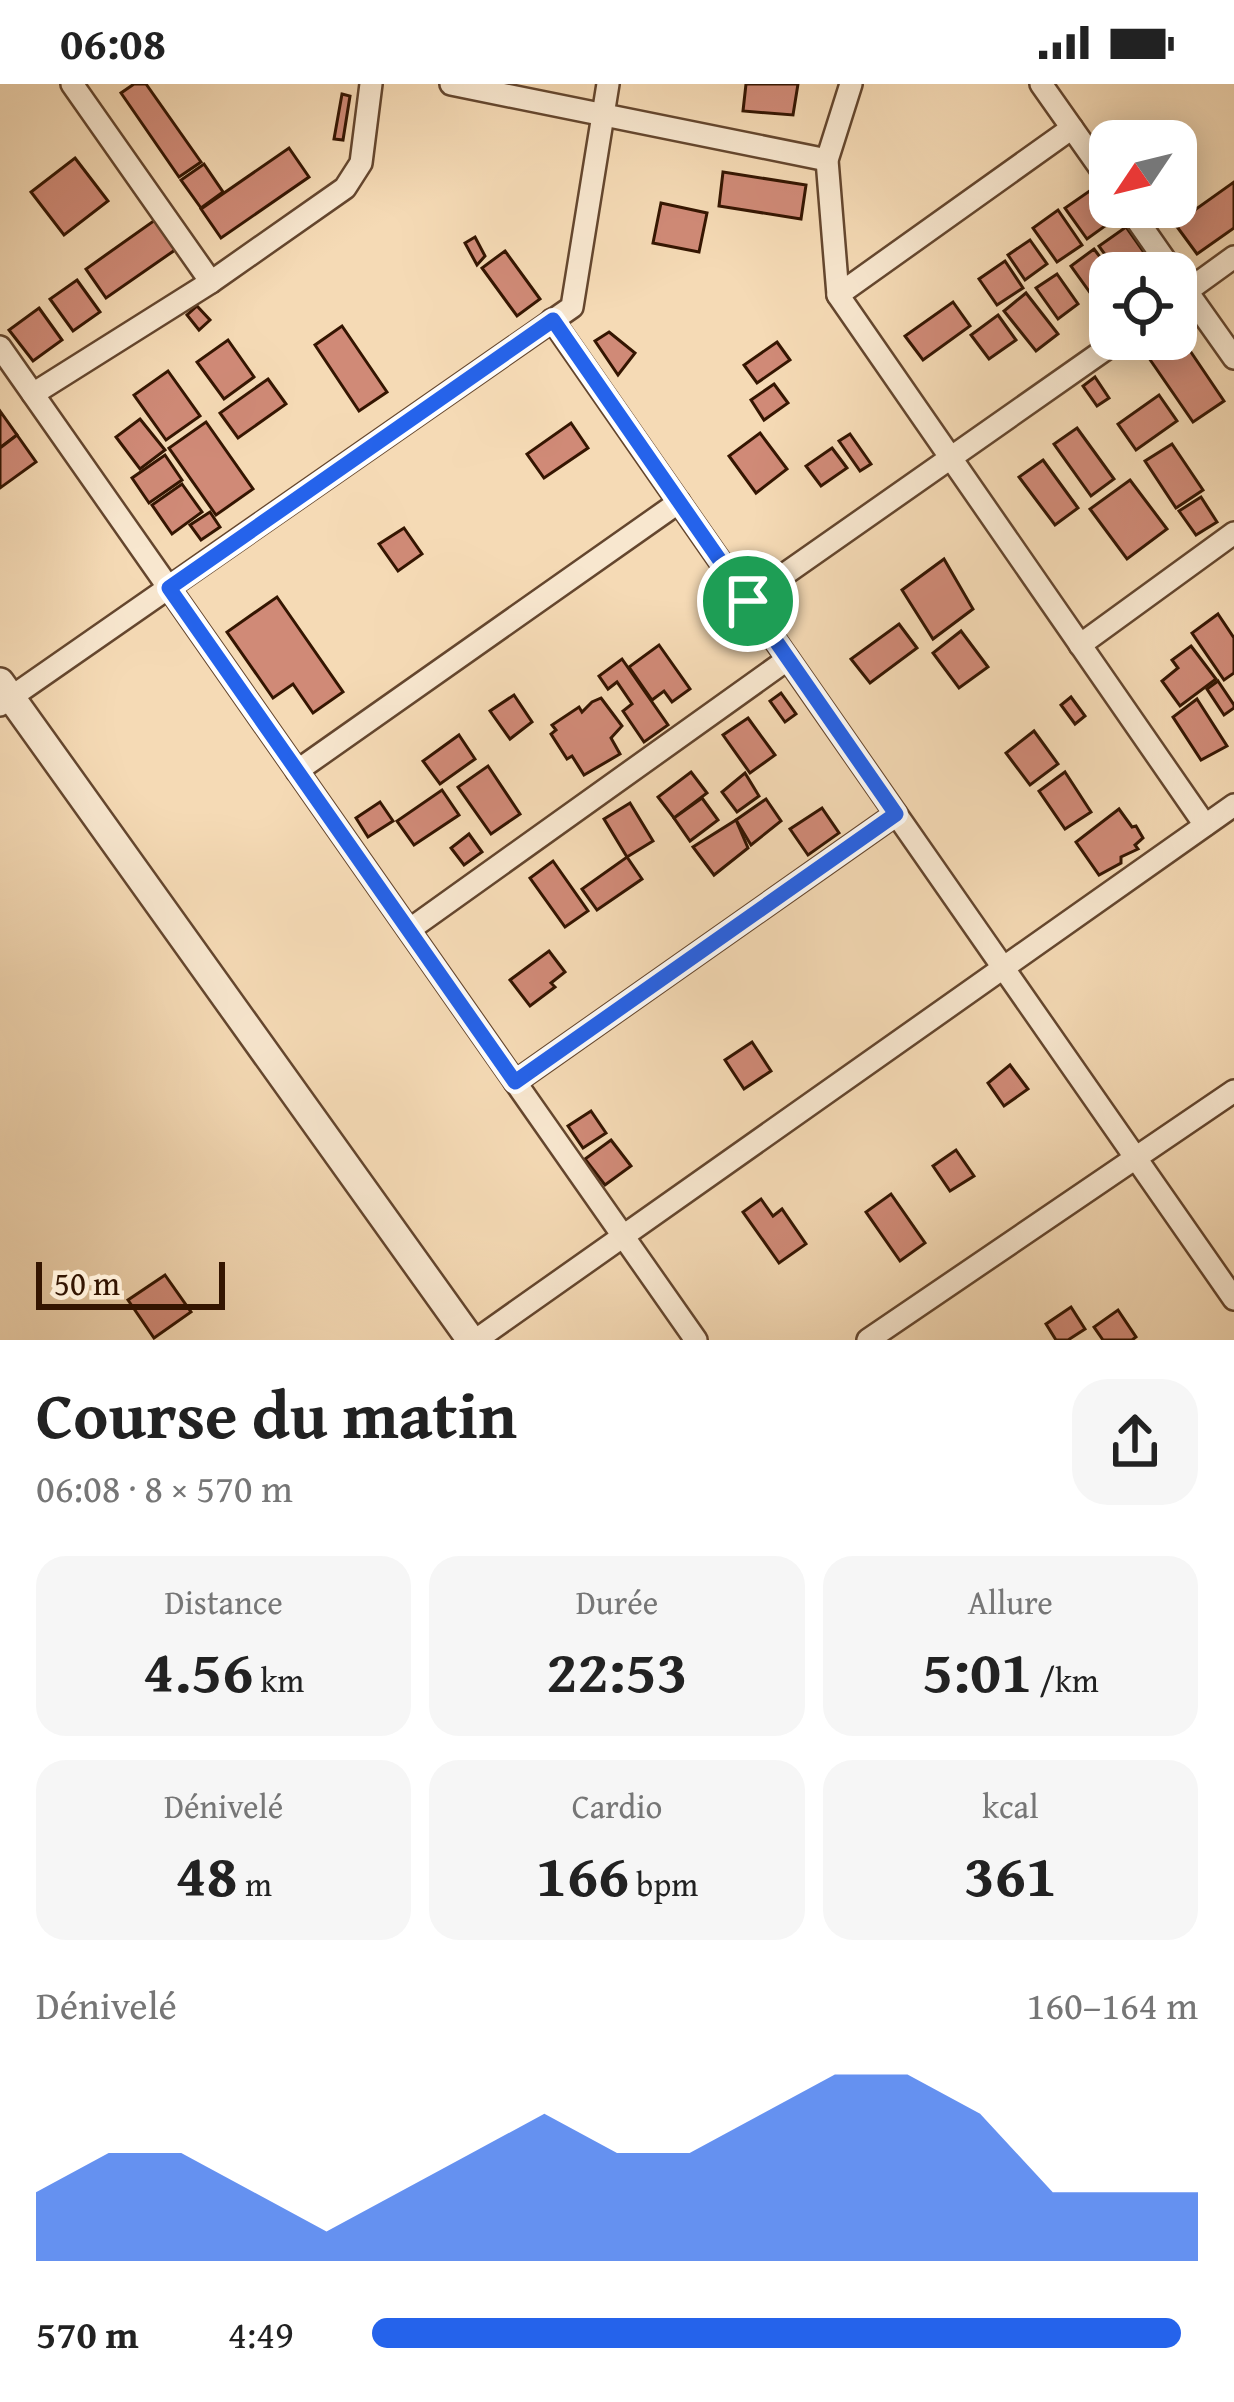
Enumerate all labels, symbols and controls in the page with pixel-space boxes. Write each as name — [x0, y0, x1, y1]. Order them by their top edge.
text: 06:08 — [60, 10, 166, 75]
north arrow — [1089, 120, 1197, 228]
map controls — [1089, 120, 1197, 360]
button: locate — [1089, 252, 1197, 360]
pin — [697, 550, 799, 652]
icon: arrive — [715, 568, 781, 634]
scale bar — [36, 1256, 225, 1309]
text: 50 m — [54, 1259, 120, 1307]
text: Course du matin — [36, 1365, 517, 1462]
button: share — [1072, 1379, 1198, 1505]
text: 06:08 · 8 × 570 m — [36, 1459, 293, 1516]
text: Distance — [165, 1578, 283, 1626]
text: Durée — [576, 1578, 658, 1626]
text: Allure — [968, 1578, 1053, 1626]
text: 4.56 — [143, 1626, 253, 1714]
text: 22:53 — [546, 1626, 688, 1714]
text: 5:01 — [922, 1626, 1032, 1714]
text: km — [253, 1656, 304, 1704]
text: /km — [1032, 1656, 1099, 1704]
text: Dénivelé — [164, 1782, 283, 1830]
text: Cardio — [572, 1782, 662, 1830]
text: kcal — [982, 1782, 1038, 1830]
text: 48 — [175, 1830, 238, 1918]
text: 166 — [536, 1830, 629, 1918]
text: 361 — [964, 1830, 1057, 1918]
text: m — [238, 1860, 272, 1908]
text: bpm — [629, 1860, 698, 1908]
text: Dénivelé — [36, 1976, 177, 2033]
text: 160–164 m — [1026, 1976, 1198, 2033]
text: 570 m — [36, 2305, 139, 2362]
text: 4:49 — [228, 2305, 294, 2362]

